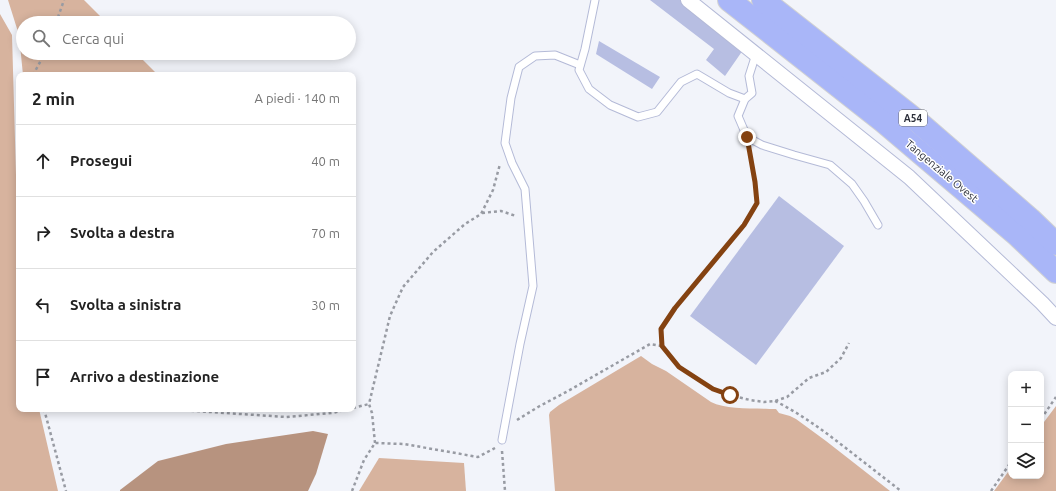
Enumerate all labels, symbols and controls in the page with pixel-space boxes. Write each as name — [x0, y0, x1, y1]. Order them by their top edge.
search box — [16, 16, 356, 60]
icon: search — [30, 27, 52, 49]
text: Cerca qui — [62, 30, 124, 47]
text: 2 min — [32, 89, 75, 108]
text: A piedi · 140 m — [255, 91, 340, 105]
road number: A54 — [899, 110, 927, 126]
route end — [738, 128, 756, 146]
street label: Tangenziale Ovest — [904, 137, 981, 205]
icon: ahead — [32, 150, 54, 172]
text: Prosegui — [70, 152, 132, 169]
text: 40 m — [311, 154, 340, 168]
icon: right — [32, 222, 54, 244]
text: Svolta a destra — [70, 224, 175, 241]
text: 70 m — [311, 226, 340, 240]
icon: left — [32, 294, 54, 316]
text: Svolta a sinistra — [70, 296, 181, 313]
text: 30 m — [311, 298, 340, 312]
icon: arrive — [32, 366, 54, 388]
text: Arrivo a destinazione — [70, 368, 219, 385]
map controls — [1008, 371, 1044, 479]
button: + — [1008, 371, 1044, 407]
route start — [721, 386, 739, 404]
button: − — [1008, 407, 1044, 443]
button: layers — [1008, 443, 1044, 479]

